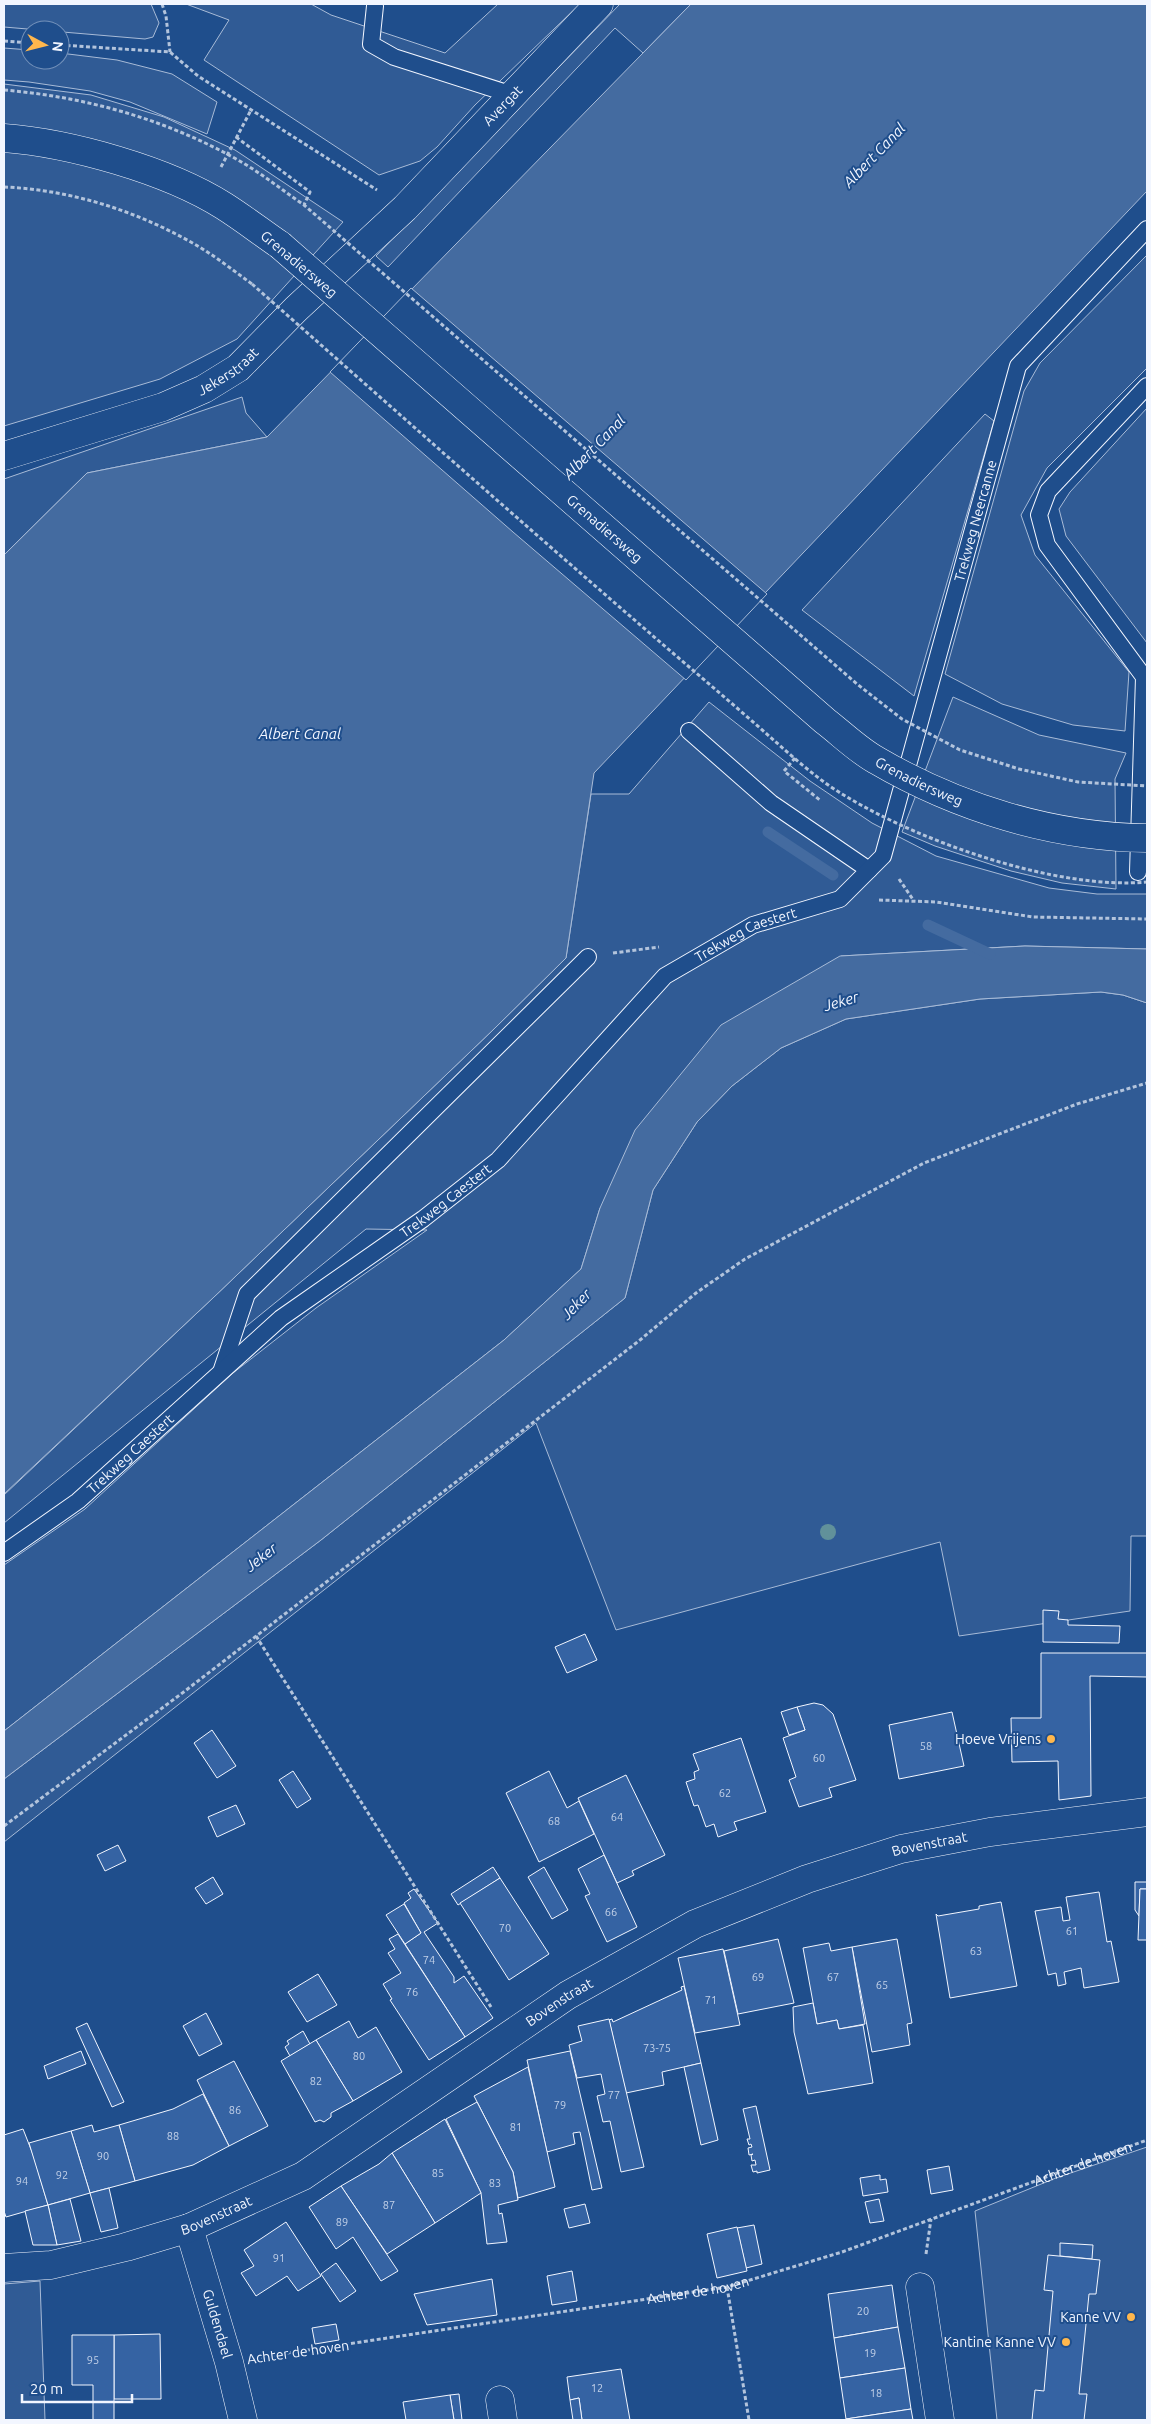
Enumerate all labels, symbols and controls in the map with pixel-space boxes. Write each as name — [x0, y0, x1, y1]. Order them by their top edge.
north arrow — [20, 20, 70, 70]
text: N — [49, 40, 66, 53]
street label: Avergat — [480, 82, 526, 129]
water label: Albert Canal — [839, 119, 909, 191]
street label: Grenadiersweg — [258, 227, 340, 301]
street label: Jekerstraat — [195, 344, 262, 399]
water label: Albert Canal — [559, 411, 629, 483]
street label: Trekweg Neercanne — [951, 458, 1000, 583]
street label: Grenadiersweg — [564, 491, 646, 566]
water label: Albert Canal — [258, 725, 342, 742]
street label: Grenadiersweg — [873, 753, 965, 809]
street label: Trekweg Caestert — [692, 904, 799, 965]
water label: Jeker — [821, 988, 861, 1014]
street label: Trekweg Caestert — [397, 1160, 495, 1241]
water label: Jeker — [557, 1285, 595, 1323]
street label: Trekweg Caestert — [84, 1410, 177, 1497]
water label: Jeker — [241, 1539, 281, 1575]
place label: Hoeve Vrijens — [955, 1731, 1041, 1747]
marker: Hoeve Vrijens — [1045, 1733, 1057, 1745]
house number: 58 — [920, 1740, 932, 1752]
house number: 60 — [813, 1752, 825, 1764]
house number: 62 — [719, 1787, 731, 1799]
house number: 64 — [611, 1811, 623, 1823]
house number: 68 — [548, 1815, 560, 1827]
street label: Bovenstraat — [890, 1828, 969, 1859]
house number: 66 — [605, 1906, 617, 1918]
house number: 70 — [499, 1922, 511, 1934]
house number: 61 — [1066, 1925, 1078, 1937]
house number: 63 — [970, 1945, 982, 1957]
house number: 74 — [423, 1954, 435, 1966]
house number: 69 — [752, 1971, 764, 1983]
house number: 67 — [827, 1971, 839, 1983]
street label: Bovenstraat — [523, 1975, 596, 2029]
house number: 65 — [876, 1979, 888, 1991]
house number: 76 — [406, 1986, 418, 1998]
house number: 71 — [705, 1994, 717, 2006]
house number: 73-75 — [643, 2042, 671, 2054]
house number: 80 — [353, 2050, 365, 2062]
house number: 82 — [310, 2075, 322, 2087]
house number: 77 — [608, 2089, 620, 2101]
house number: 79 — [554, 2099, 566, 2111]
house number: 86 — [229, 2104, 241, 2116]
house number: 81 — [510, 2121, 522, 2133]
house number: 88 — [167, 2130, 179, 2142]
street label: Achter de hoven — [1032, 2138, 1134, 2189]
house number: 90 — [97, 2150, 109, 2162]
house number: 85 — [432, 2167, 444, 2179]
house number: 92 — [56, 2169, 68, 2181]
house number: 94 — [16, 2175, 28, 2187]
house number: 83 — [489, 2177, 501, 2189]
street label: Bovenstraat — [179, 2192, 255, 2238]
house number: 87 — [383, 2199, 395, 2211]
house number: 89 — [336, 2216, 348, 2228]
house number: 91 — [273, 2252, 285, 2264]
street label: Achter de hoven — [646, 2273, 751, 2307]
street label: Guldendael — [200, 2287, 236, 2361]
house number: 20 — [857, 2305, 869, 2317]
place label: Kanne VV — [1060, 2309, 1121, 2325]
marker: Kanne VV — [1125, 2311, 1137, 2323]
place label: Kantine Kanne VV — [944, 2334, 1056, 2350]
marker: Kantine Kanne VV — [1060, 2336, 1072, 2348]
street label: Achter de hoven — [246, 2337, 350, 2367]
house number: 19 — [864, 2347, 876, 2359]
house number: 95 — [87, 2354, 99, 2366]
scale bar — [22, 2372, 132, 2404]
text: 20 m — [30, 2380, 63, 2397]
house number: 12 — [591, 2382, 603, 2394]
house number: 18 — [870, 2387, 882, 2399]

